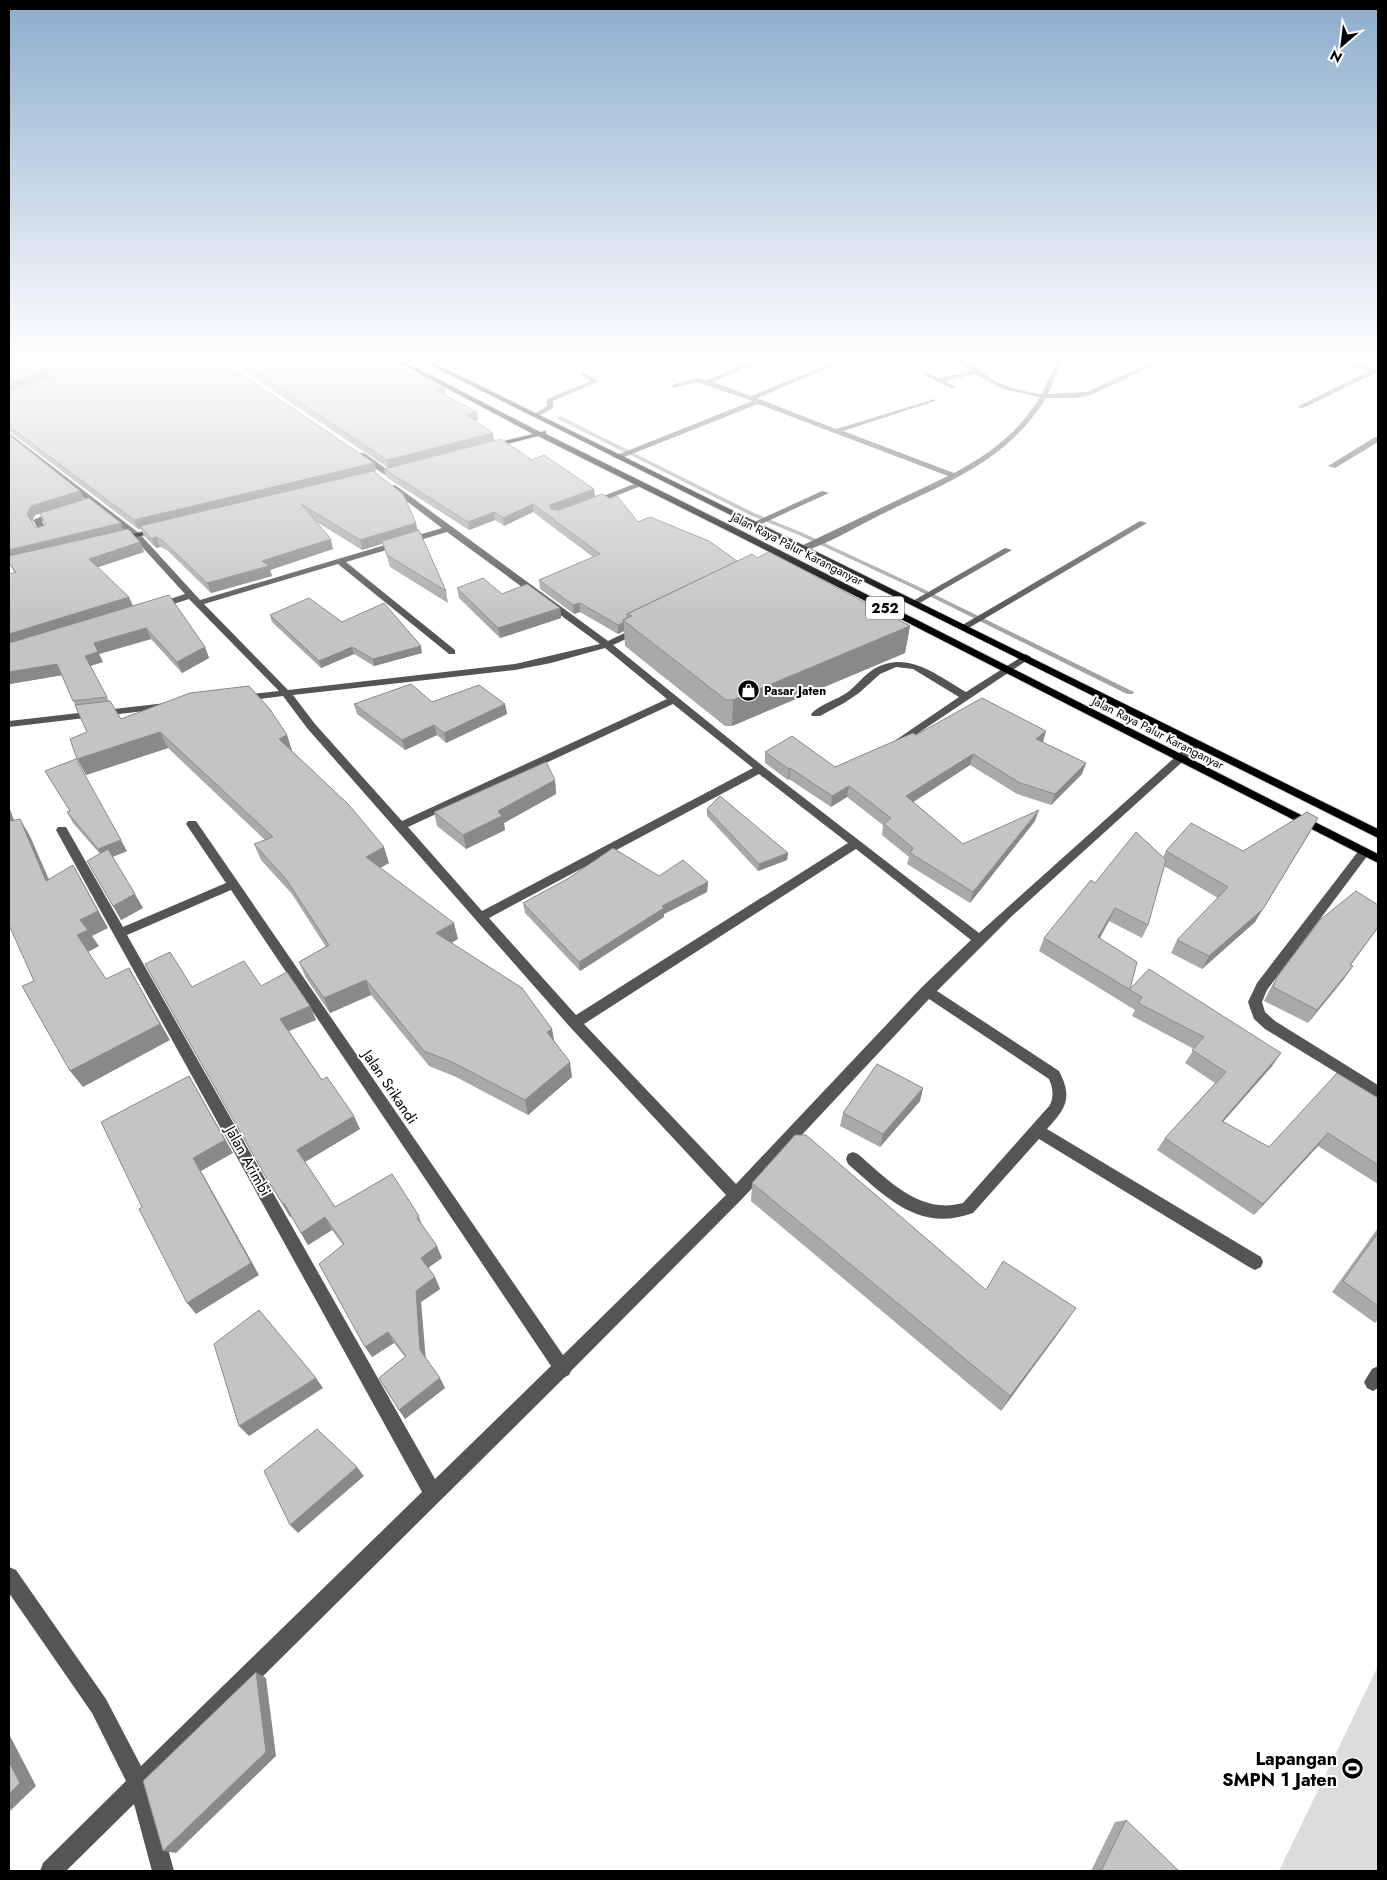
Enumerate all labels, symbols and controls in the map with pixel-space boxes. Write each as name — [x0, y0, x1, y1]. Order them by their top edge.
north arrow — [1317, 20, 1367, 70]
text: N — [1326, 45, 1346, 68]
street label: Jalan Raya Palur Karanganyar — [726, 507, 867, 590]
road number: 252 — [866, 596, 904, 620]
shop icon: Pasar Jaten — [736, 679, 760, 703]
place label: Pasar Jaten — [764, 682, 826, 700]
street label: Jalan Raya Palur Karanganyar — [1087, 691, 1228, 774]
street label: Jalan Srikandi — [356, 1044, 423, 1128]
street label: Jalan Arimbi — [219, 1120, 276, 1200]
place label: Lapangan SMPN 1 Jaten — [1222, 1746, 1337, 1793]
sports icon: Lapangan SMPN 1 Jaten — [1341, 1757, 1365, 1781]

